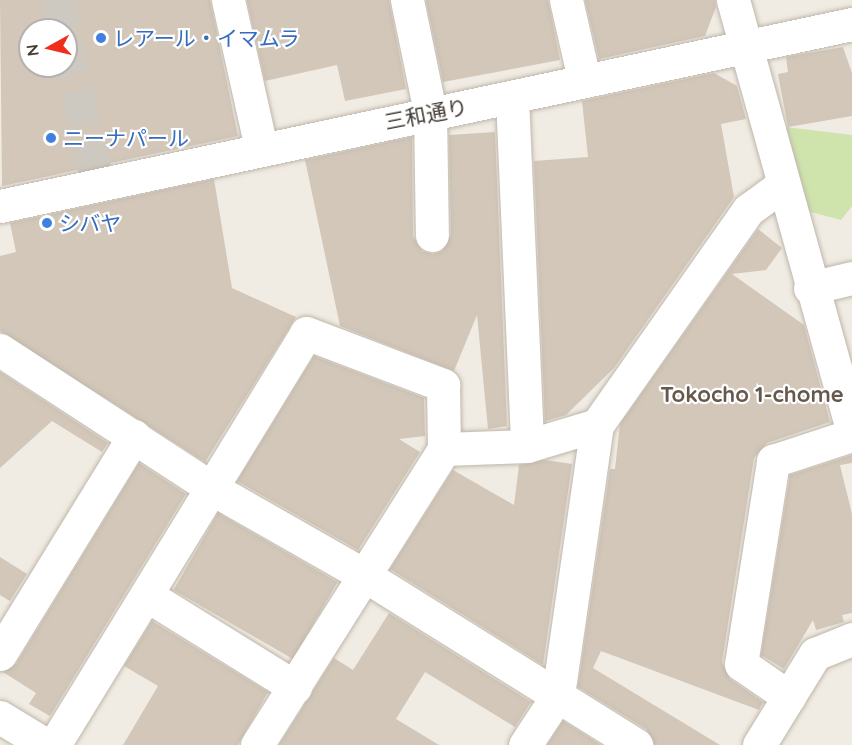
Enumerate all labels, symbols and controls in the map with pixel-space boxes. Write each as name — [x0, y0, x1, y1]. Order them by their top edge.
north arrow — [18, 18, 78, 78]
place label: レアール・イマムラ — [113, 25, 301, 51]
marker: レアール・イマムラ — [94, 31, 108, 45]
text: N — [21, 43, 43, 57]
street label: 三和通り — [382, 94, 470, 134]
place label: ニーナパール — [63, 125, 189, 151]
marker: ニーナパール — [44, 131, 58, 145]
place label: シバヤ — [59, 210, 122, 236]
marker: シバヤ — [40, 216, 54, 230]
district label: Tokocho 1-chome — [660, 382, 844, 408]

